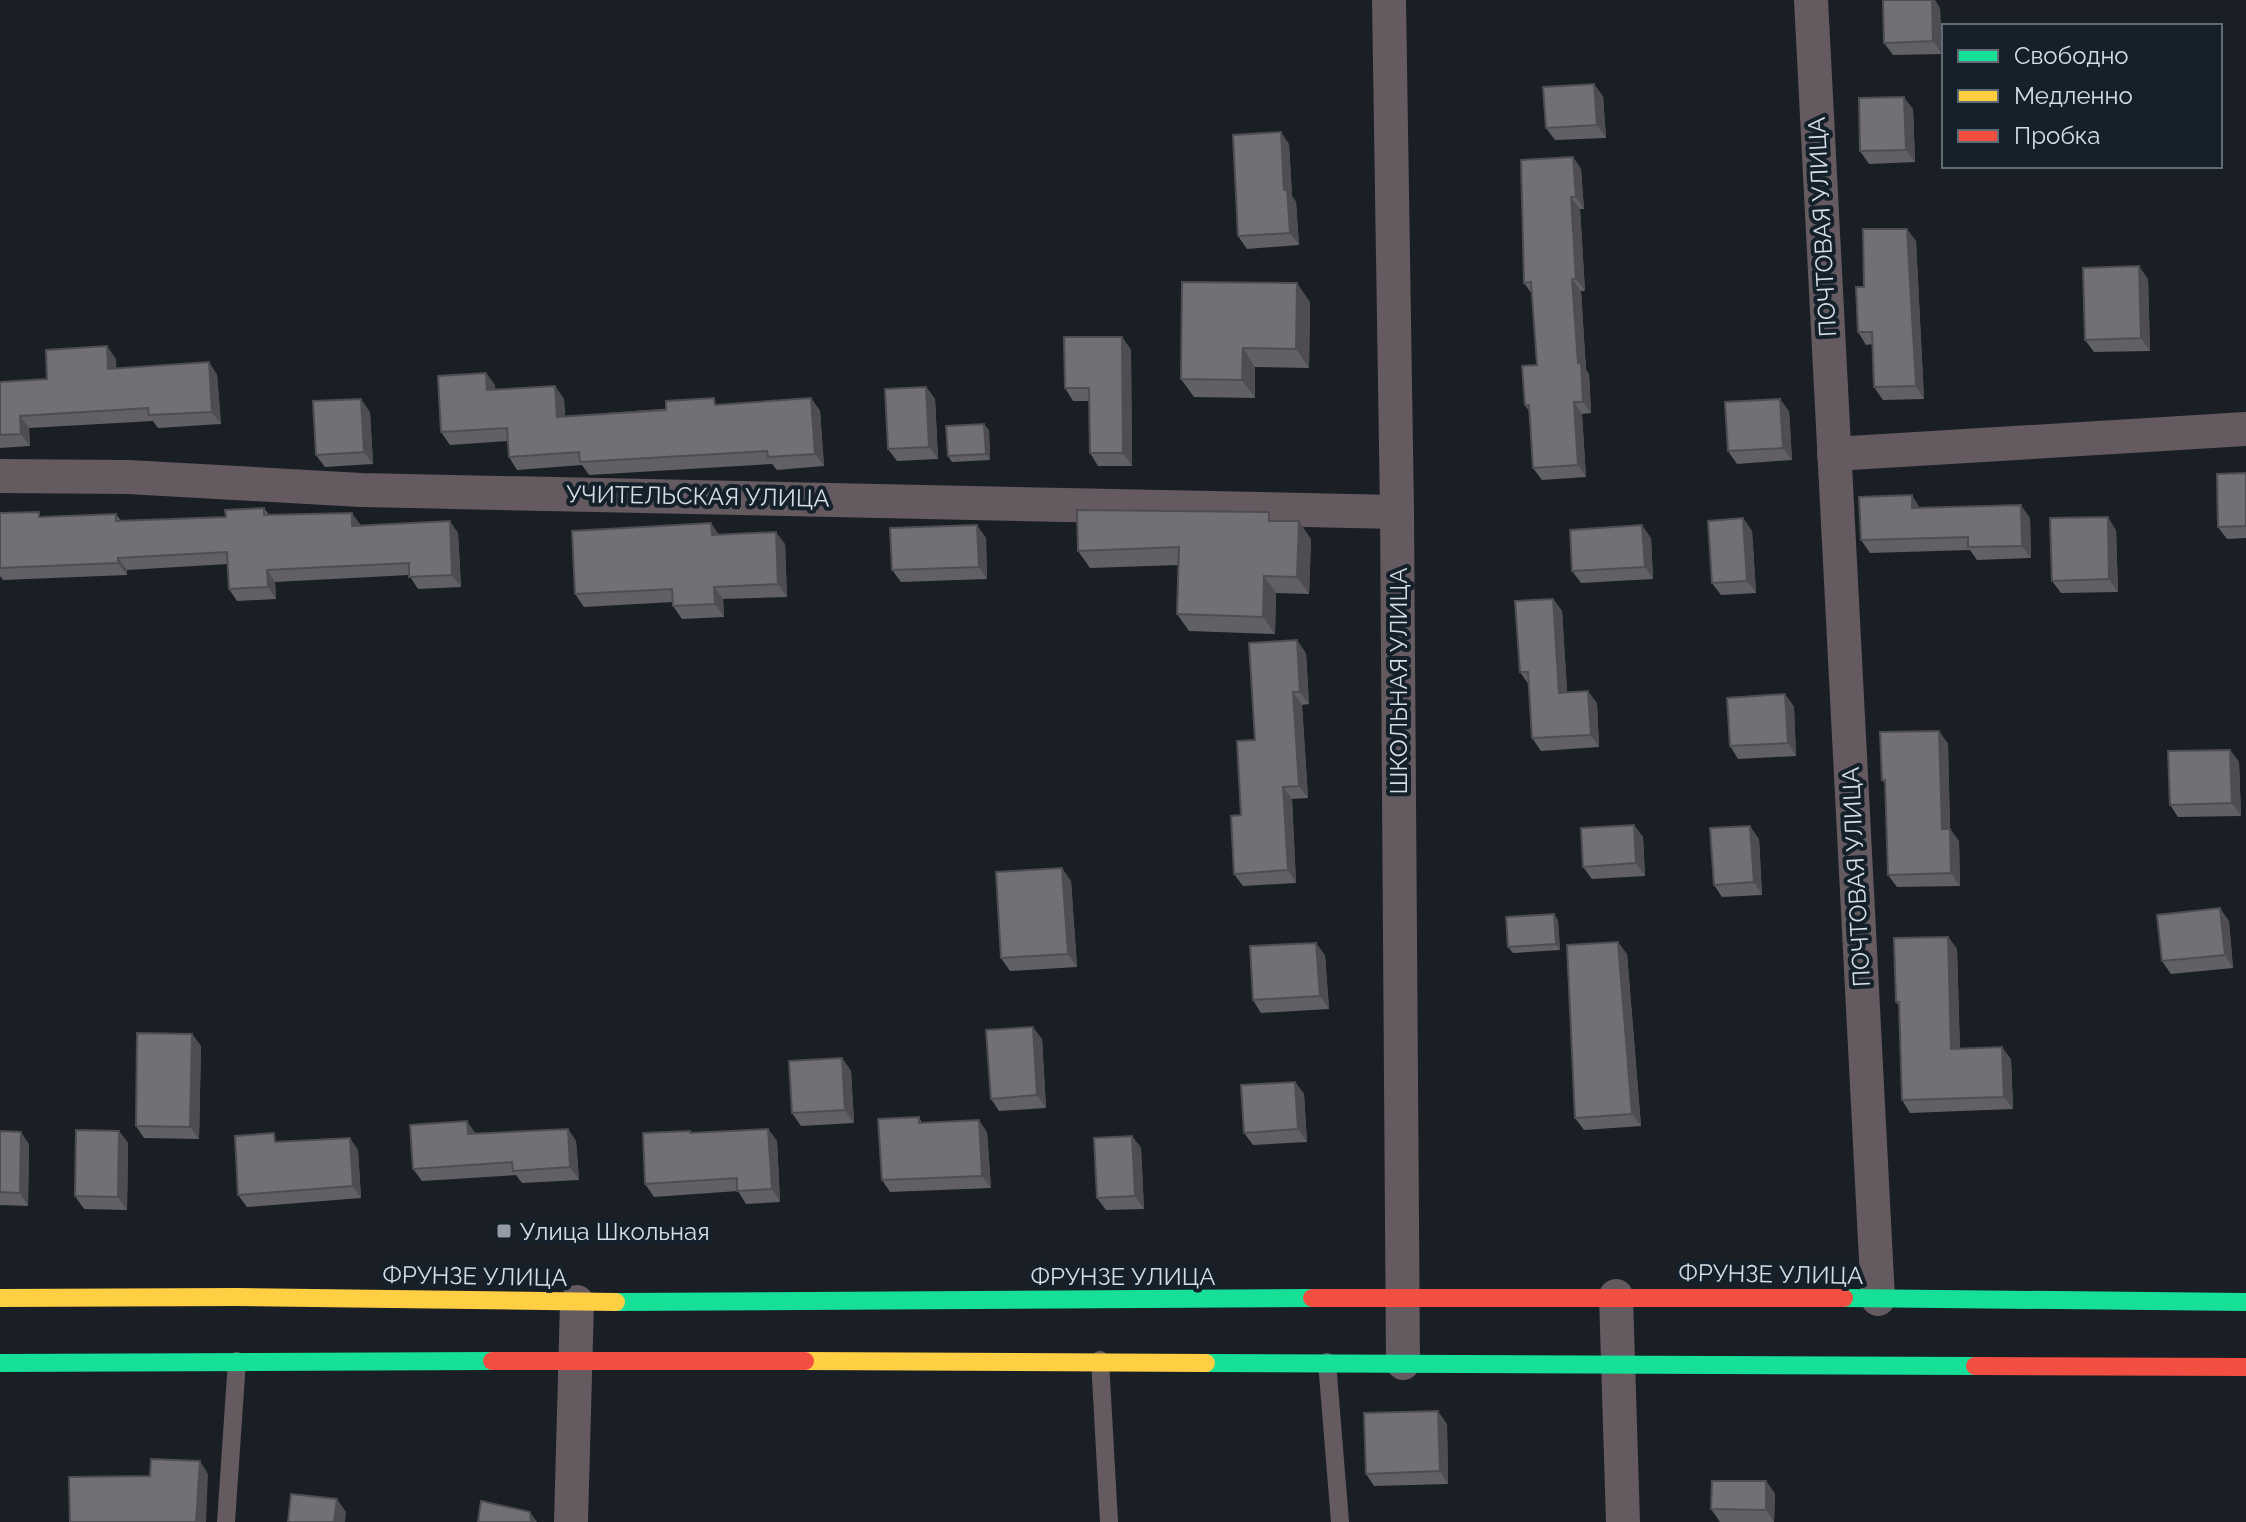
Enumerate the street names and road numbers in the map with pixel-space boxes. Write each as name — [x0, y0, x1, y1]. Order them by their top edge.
street label: ПОЧТОВАЯ УЛИЦА — [1802, 116, 1842, 338]
street label: УЧИТЕЛЬСКАЯ УЛИЦА — [566, 479, 830, 513]
street label: ШКОЛЬНАЯ УЛИЦА — [1384, 568, 1413, 794]
street label: ПОЧТОВАЯ УЛИЦА — [1836, 766, 1876, 988]
street label: ФРУНЗЕ УЛИЦА — [1678, 1258, 1864, 1290]
street label: ФРУНЗЕ УЛИЦА — [382, 1260, 568, 1292]
street label: ФРУНЗЕ УЛИЦА — [1031, 1262, 1216, 1291]

